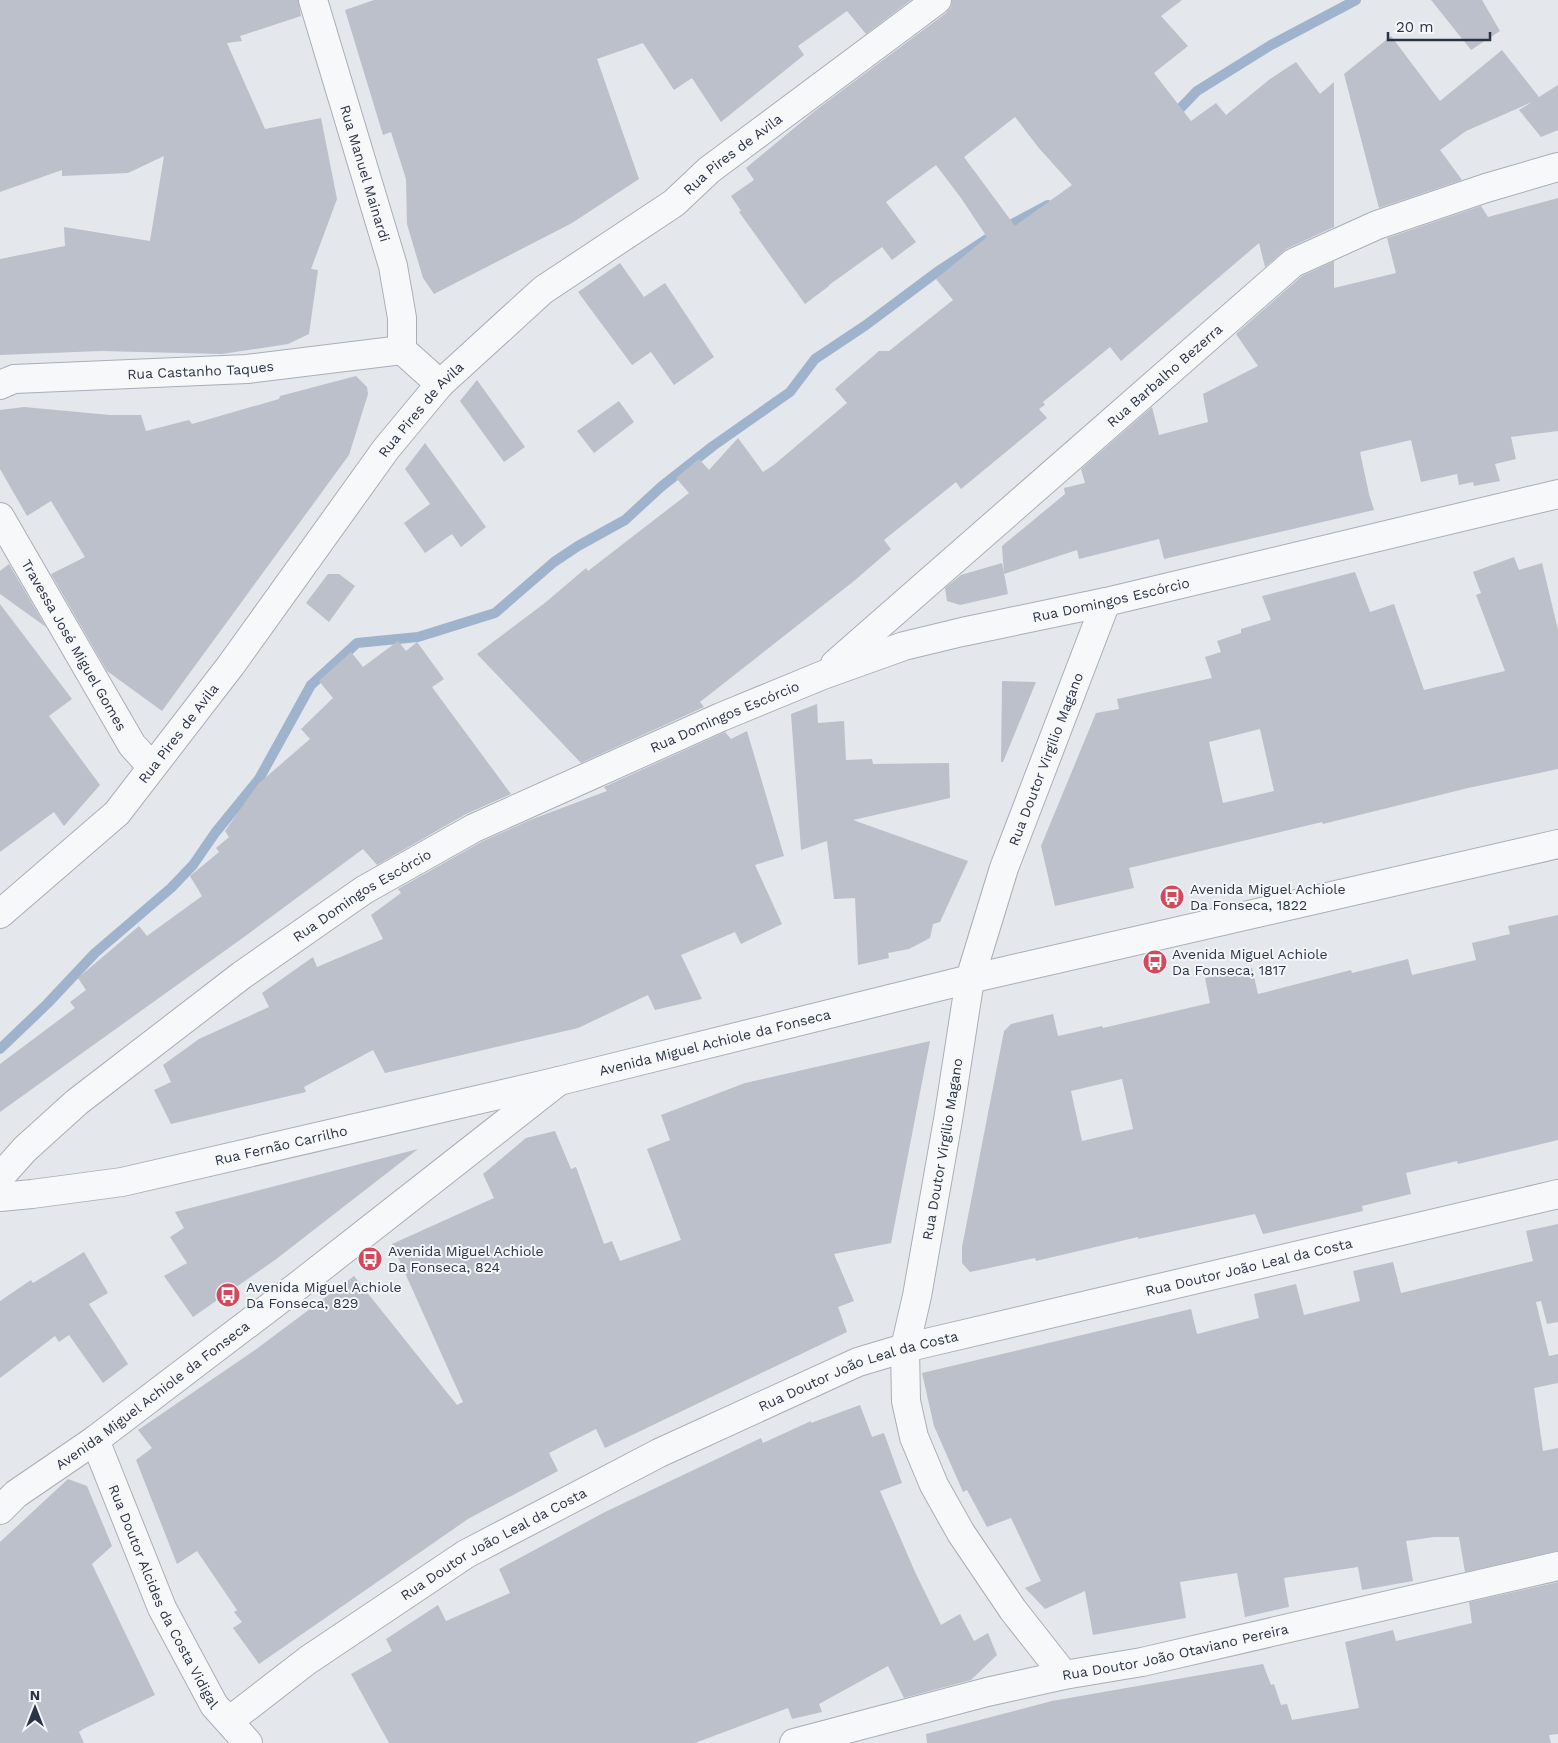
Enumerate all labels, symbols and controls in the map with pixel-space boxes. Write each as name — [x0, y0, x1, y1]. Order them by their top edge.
scale bar — [1388, 10, 1490, 42]
text: 20 m — [1396, 18, 1434, 36]
street label: Rua Manuel Mainardi — [337, 103, 393, 244]
street label: Rua Pires de Avila — [680, 110, 785, 198]
street label: Rua Barbalho Bezerra — [1104, 321, 1225, 430]
street label: Rua Castanho Taques — [127, 358, 275, 382]
street label: Rua Pires de Avila — [375, 359, 467, 460]
street label: Travessa José Miguel Gomes — [18, 557, 130, 734]
street label: Rua Domingos Escórcio — [1031, 574, 1191, 625]
street label: Rua Doutor Virgilio Magano — [1005, 670, 1086, 848]
street label: Rua Domingos Escórcio — [648, 678, 801, 756]
street label: Rua Pires de Avila — [135, 680, 222, 786]
street label: Rua Domingos Escórcio — [290, 846, 434, 945]
place label: Avenida Miguel Achiole Da Fonseca, 1822 — [1190, 881, 1346, 913]
bus stop icon: Avenida Miguel Achiole Da Fonseca, 1822 — [1159, 884, 1185, 910]
place label: Avenida Miguel Achiole Da Fonseca, 1817 — [1172, 946, 1328, 978]
bus stop icon: Avenida Miguel Achiole Da Fonseca, 1817 — [1142, 949, 1168, 975]
street label: Avenida Miguel Achiole da Fonseca — [597, 1006, 832, 1079]
street label: Rua Doutor Virgilio Magano — [919, 1057, 966, 1241]
street label: Rua Fernão Carrilho — [213, 1122, 349, 1168]
street label: Rua Doutor João Leal da Costa — [1144, 1235, 1354, 1299]
place label: Avenida Miguel Achiole Da Fonseca, 824 — [388, 1243, 544, 1275]
bus stop icon: Avenida Miguel Achiole Da Fonseca, 824 — [357, 1246, 383, 1272]
place label: Avenida Miguel Achiole Da Fonseca, 829 — [246, 1279, 402, 1311]
bus stop icon: Avenida Miguel Achiole Da Fonseca, 829 — [215, 1282, 241, 1308]
street label: Avenida Miguel Achiole da Fonseca — [52, 1318, 252, 1473]
street label: Rua Doutor João Leal da Costa — [756, 1328, 960, 1414]
street label: Rua Doutor Alcides da Costa Vidigal — [106, 1482, 222, 1713]
street label: Rua Doutor João Leal da Costa — [398, 1484, 589, 1604]
street label: Rua Doutor João Otaviano Pereira — [1061, 1620, 1290, 1683]
north arrow — [10, 1683, 60, 1733]
text: N — [30, 1687, 40, 1703]

